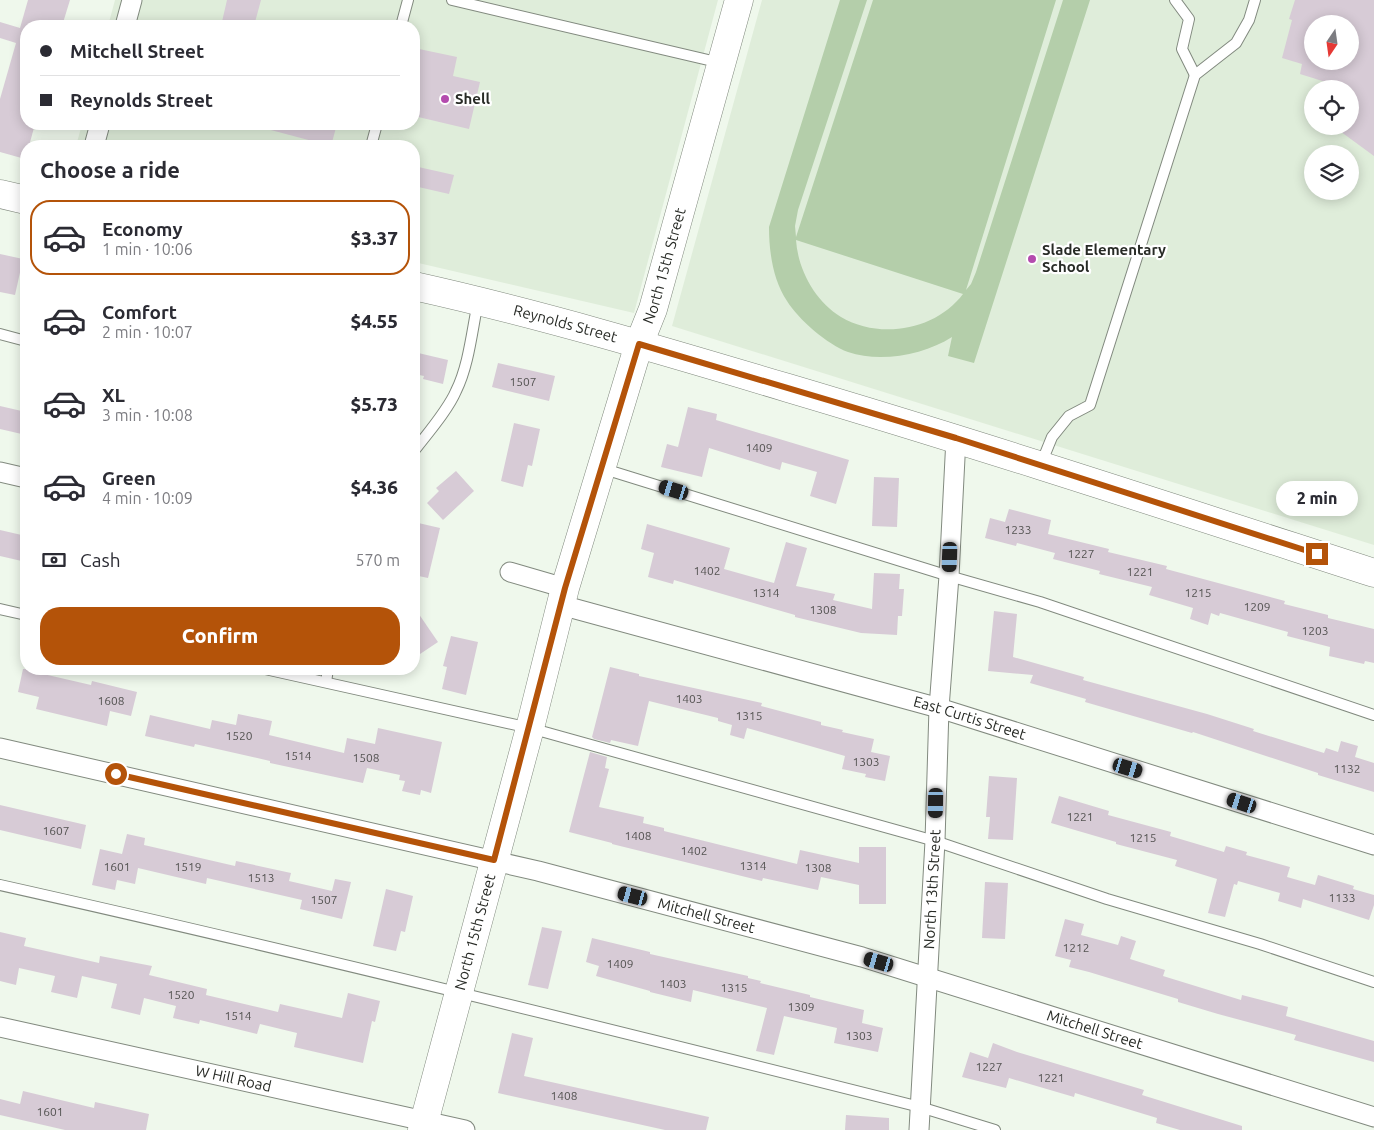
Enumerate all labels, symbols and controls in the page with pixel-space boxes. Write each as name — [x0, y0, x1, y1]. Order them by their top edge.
north arrow — [1304, 15, 1359, 70]
map controls — [1304, 15, 1359, 200]
text: Mitchell Street — [70, 40, 204, 62]
button: locate — [1304, 80, 1359, 135]
text: Reynolds Street — [70, 89, 213, 111]
place label: Shell — [455, 90, 490, 107]
marker: Shell — [439, 93, 451, 105]
button: layers — [1304, 145, 1359, 200]
text: Choose a ride — [40, 157, 180, 182]
street label: North 15th Street — [639, 206, 689, 326]
icon: car — [42, 215, 87, 260]
text: Economy — [102, 218, 183, 240]
text: $3.37 — [350, 227, 398, 249]
text: 1 min · 10:06 — [102, 240, 193, 258]
place label: Slade Elementary School — [1042, 241, 1166, 275]
marker: Slade Elementary School — [1026, 253, 1038, 265]
icon: car — [42, 298, 87, 343]
text: Comfort — [102, 301, 177, 323]
street label: Reynolds Street — [512, 301, 619, 346]
text: $4.55 — [350, 310, 398, 332]
text: 2 min · 10:07 — [102, 323, 193, 341]
house number: 1507 — [509, 375, 537, 388]
icon: car — [42, 381, 87, 426]
text: XL — [102, 384, 125, 406]
text: $5.73 — [350, 393, 398, 415]
text: 3 min · 10:08 — [102, 406, 193, 424]
house number: 1409 — [745, 441, 773, 454]
icon: car — [42, 464, 87, 509]
text: Green — [102, 467, 156, 489]
text: $4.36 — [350, 476, 398, 498]
car — [657, 478, 690, 502]
callout: 2 min — [1276, 482, 1358, 516]
text: 4 min · 10:09 — [102, 489, 193, 507]
text: 2 min — [1297, 489, 1337, 507]
house number: 1233 — [1004, 523, 1032, 536]
car — [941, 542, 958, 572]
route end — [1306, 543, 1328, 565]
icon: cash — [40, 546, 68, 574]
house number: 1227 — [1067, 547, 1095, 560]
text: Cash — [80, 549, 121, 571]
text: 570 m — [355, 551, 400, 569]
house number: 1402 — [693, 564, 721, 577]
house number: 1221 — [1126, 565, 1154, 578]
house number: 1314 — [752, 586, 780, 599]
house number: 1215 — [1184, 586, 1212, 599]
house number: 1209 — [1243, 600, 1271, 613]
house number: 1308 — [809, 603, 837, 616]
button: Confirm — [40, 607, 400, 665]
house number: 1203 — [1301, 624, 1329, 637]
house number: 1403 — [675, 692, 703, 705]
street label: East Curtis Street — [912, 692, 1028, 743]
house number: 1608 — [97, 694, 125, 707]
house number: 1315 — [735, 709, 763, 722]
house number: 1520 — [225, 729, 253, 742]
house number: 1514 — [284, 749, 312, 762]
house number: 1508 — [352, 751, 380, 764]
house number: 1303 — [852, 755, 880, 768]
car — [1111, 756, 1144, 780]
house number: 1132 — [1333, 762, 1361, 775]
route start — [105, 763, 127, 785]
car — [928, 788, 943, 818]
car — [1225, 791, 1258, 815]
house number: 1221 — [1066, 810, 1094, 823]
house number: 1607 — [42, 824, 70, 837]
house number: 1408 — [624, 829, 652, 842]
street label: North 13th Street — [920, 829, 943, 950]
house number: 1215 — [1129, 831, 1157, 844]
house number: 1402 — [680, 844, 708, 857]
house number: 1314 — [739, 859, 767, 872]
house number: 1601 — [103, 860, 131, 873]
house number: 1519 — [174, 860, 202, 873]
house number: 1308 — [804, 861, 832, 874]
house number: 1513 — [247, 871, 275, 884]
street label: North 15th Street — [451, 872, 498, 992]
car — [616, 885, 649, 907]
house number: 1133 — [1328, 891, 1356, 904]
house number: 1507 — [310, 893, 338, 906]
street label: Mitchell Street — [656, 894, 757, 936]
house number: 1212 — [1062, 941, 1090, 954]
car — [862, 951, 895, 973]
house number: 1409 — [606, 957, 634, 970]
house number: 1403 — [659, 977, 687, 990]
house number: 1315 — [720, 981, 748, 994]
house number: 1520 — [167, 988, 195, 1001]
house number: 1309 — [787, 1000, 815, 1013]
street label: Mitchell Street — [1045, 1006, 1145, 1052]
house number: 1514 — [224, 1009, 252, 1022]
house number: 1303 — [845, 1029, 873, 1042]
house number: 1227 — [975, 1060, 1003, 1073]
street label: W Hill Road — [194, 1062, 273, 1095]
house number: 1221 — [1037, 1071, 1065, 1084]
house number: 1408 — [550, 1089, 578, 1102]
house number: 1601 — [36, 1105, 64, 1118]

